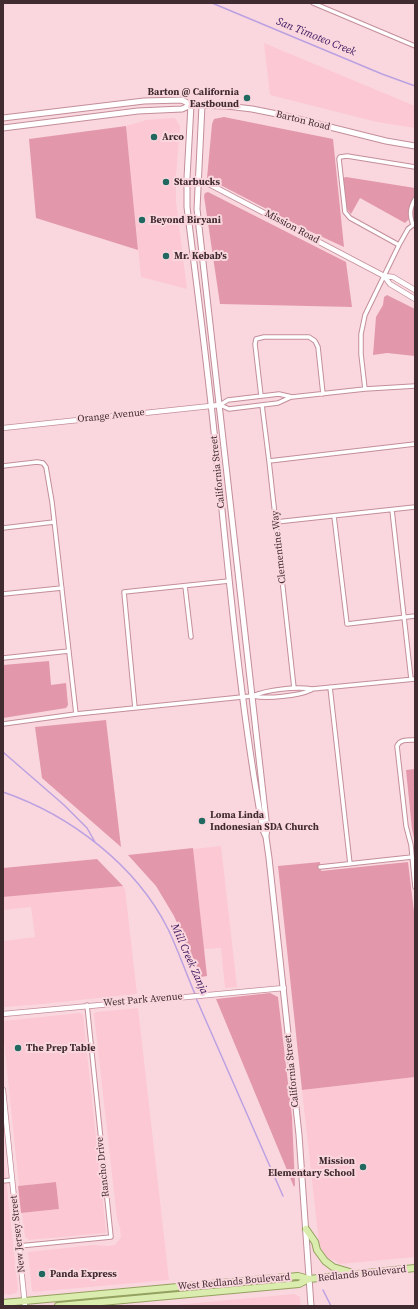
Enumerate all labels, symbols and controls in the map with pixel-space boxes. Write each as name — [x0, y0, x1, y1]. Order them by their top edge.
water label: San Timoteo Creek — [274, 15, 358, 59]
place label: Barton @ California Eastbound — [148, 86, 239, 110]
marker: Barton @ California Eastbound — [242, 93, 252, 103]
street label: Barton Road — [275, 108, 331, 134]
place label: Arco — [162, 131, 184, 143]
marker: Arco — [149, 132, 159, 142]
place label: Starbucks — [174, 176, 220, 188]
marker: Starbucks — [161, 177, 171, 187]
street label: Mission Road — [263, 208, 321, 246]
place label: Beyond Biryani — [150, 214, 221, 226]
marker: Beyond Biryani — [137, 215, 147, 225]
place label: Mr. Kebab's — [174, 250, 227, 262]
marker: Mr. Kebab's — [161, 251, 171, 261]
street label: Orange Avenue — [77, 406, 145, 426]
street label: California Street — [208, 435, 228, 509]
street label: Clementine Way — [269, 510, 289, 584]
place label: Loma Linda Indonesian SDA Church — [210, 809, 319, 832]
marker: Loma Linda Indonesian SDA Church — [197, 816, 207, 826]
water label: Mill Creek Zanja — [168, 922, 210, 996]
street label: West Park Avenue — [103, 991, 183, 1009]
street label: California Street — [282, 1034, 302, 1108]
place label: The Prep Table — [26, 1042, 95, 1054]
marker: The Prep Table — [13, 1043, 23, 1053]
street label: Rancho Drive — [94, 1136, 112, 1198]
place label: Mission Elementary School — [268, 1155, 355, 1178]
marker: Mission Elementary School — [358, 1162, 368, 1172]
street label: New Jersey Street — [8, 1195, 28, 1273]
street label: Redlands Boulevard — [317, 1263, 407, 1285]
place label: Panda Express — [50, 1268, 117, 1280]
marker: Panda Express — [37, 1269, 47, 1279]
street label: West Redlands Boulevard — [177, 1271, 291, 1293]

